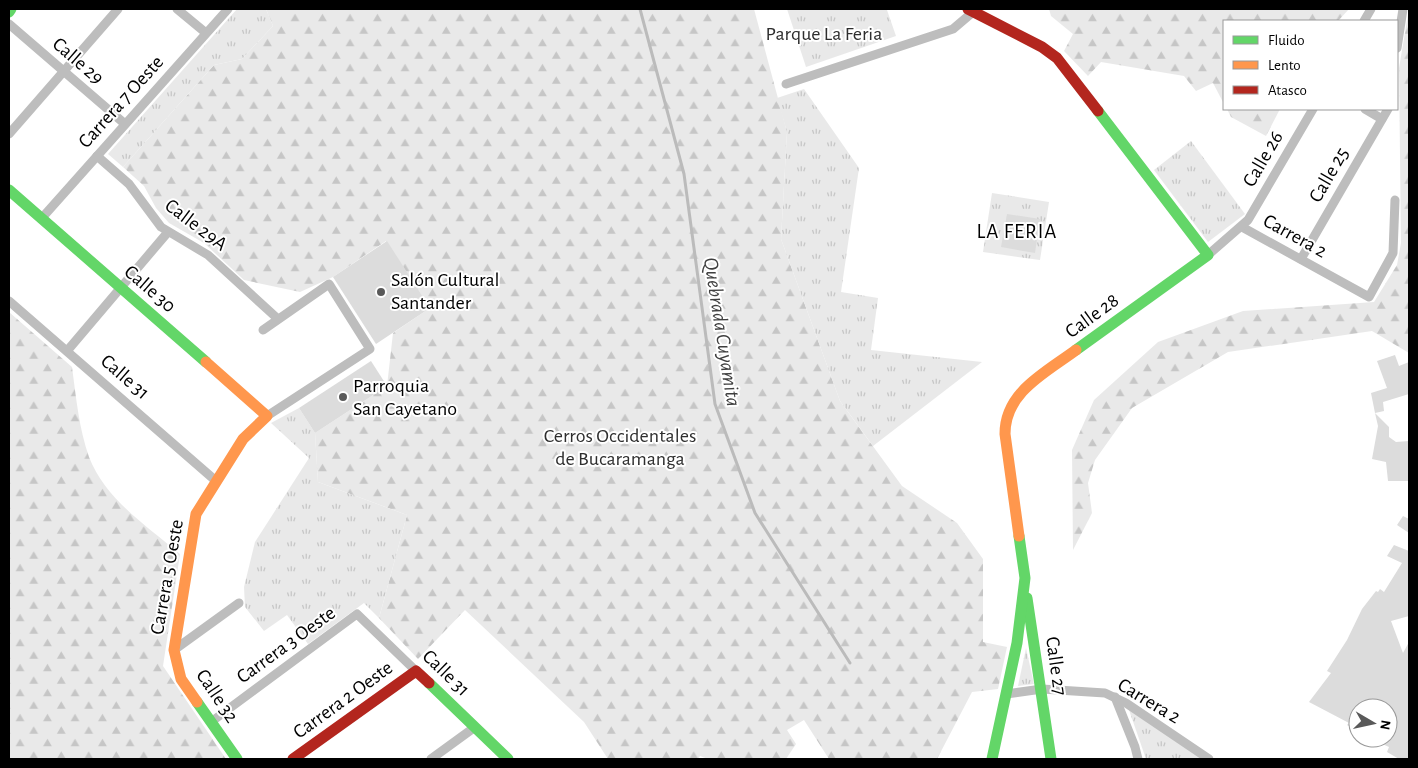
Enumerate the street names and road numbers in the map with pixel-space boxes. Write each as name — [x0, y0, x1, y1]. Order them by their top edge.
street label: Calle 29 — [49, 34, 107, 88]
street label: Carrera 7 Oeste — [75, 52, 167, 152]
street label: Calle 26 — [1239, 128, 1287, 190]
street label: Calle 25 — [1305, 144, 1353, 206]
street label: Calle 29A — [161, 195, 231, 255]
street label: Carrera 2 — [1260, 210, 1330, 262]
street label: Calle 30 — [120, 261, 180, 317]
street label: Calle 28 — [1062, 290, 1122, 342]
street label: Calle 31 — [97, 351, 153, 403]
street label: Carrera 5 Oeste — [147, 518, 187, 636]
street label: Carrera 3 Oeste — [233, 603, 339, 687]
street label: Calle 27 — [1042, 635, 1070, 697]
street label: Calle 31 — [418, 646, 474, 700]
street label: Carrera 2 Oeste — [290, 657, 396, 743]
street label: Calle 32 — [192, 666, 242, 726]
street label: Carrera 2 — [1114, 675, 1184, 727]

